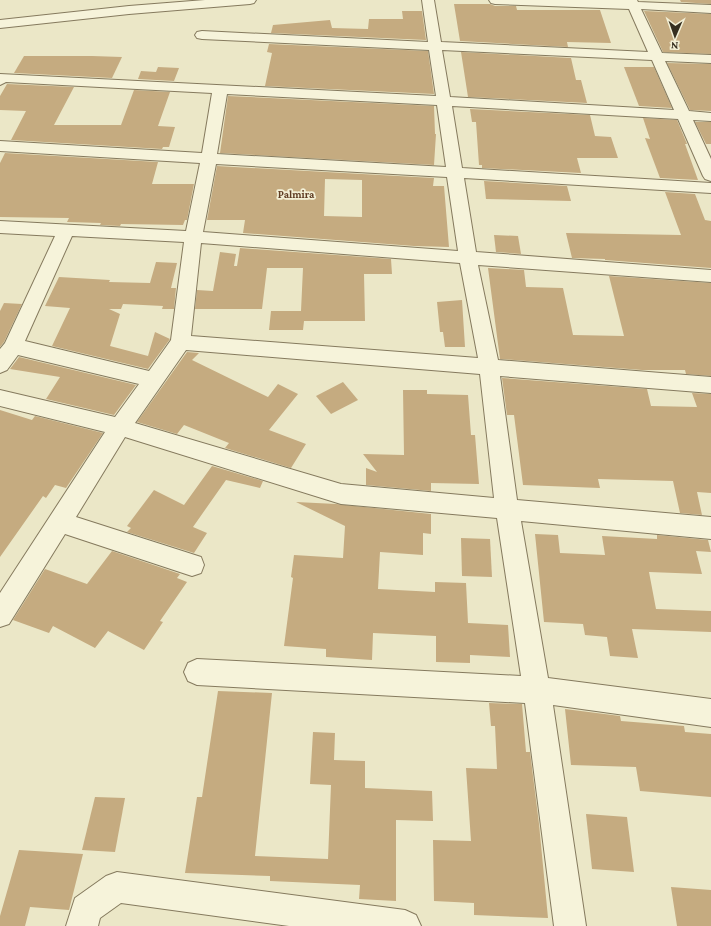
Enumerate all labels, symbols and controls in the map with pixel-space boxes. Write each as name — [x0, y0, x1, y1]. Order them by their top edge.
north arrow — [655, 16, 695, 56]
text: N — [670, 40, 679, 52]
district label: Palmira — [278, 188, 315, 200]

